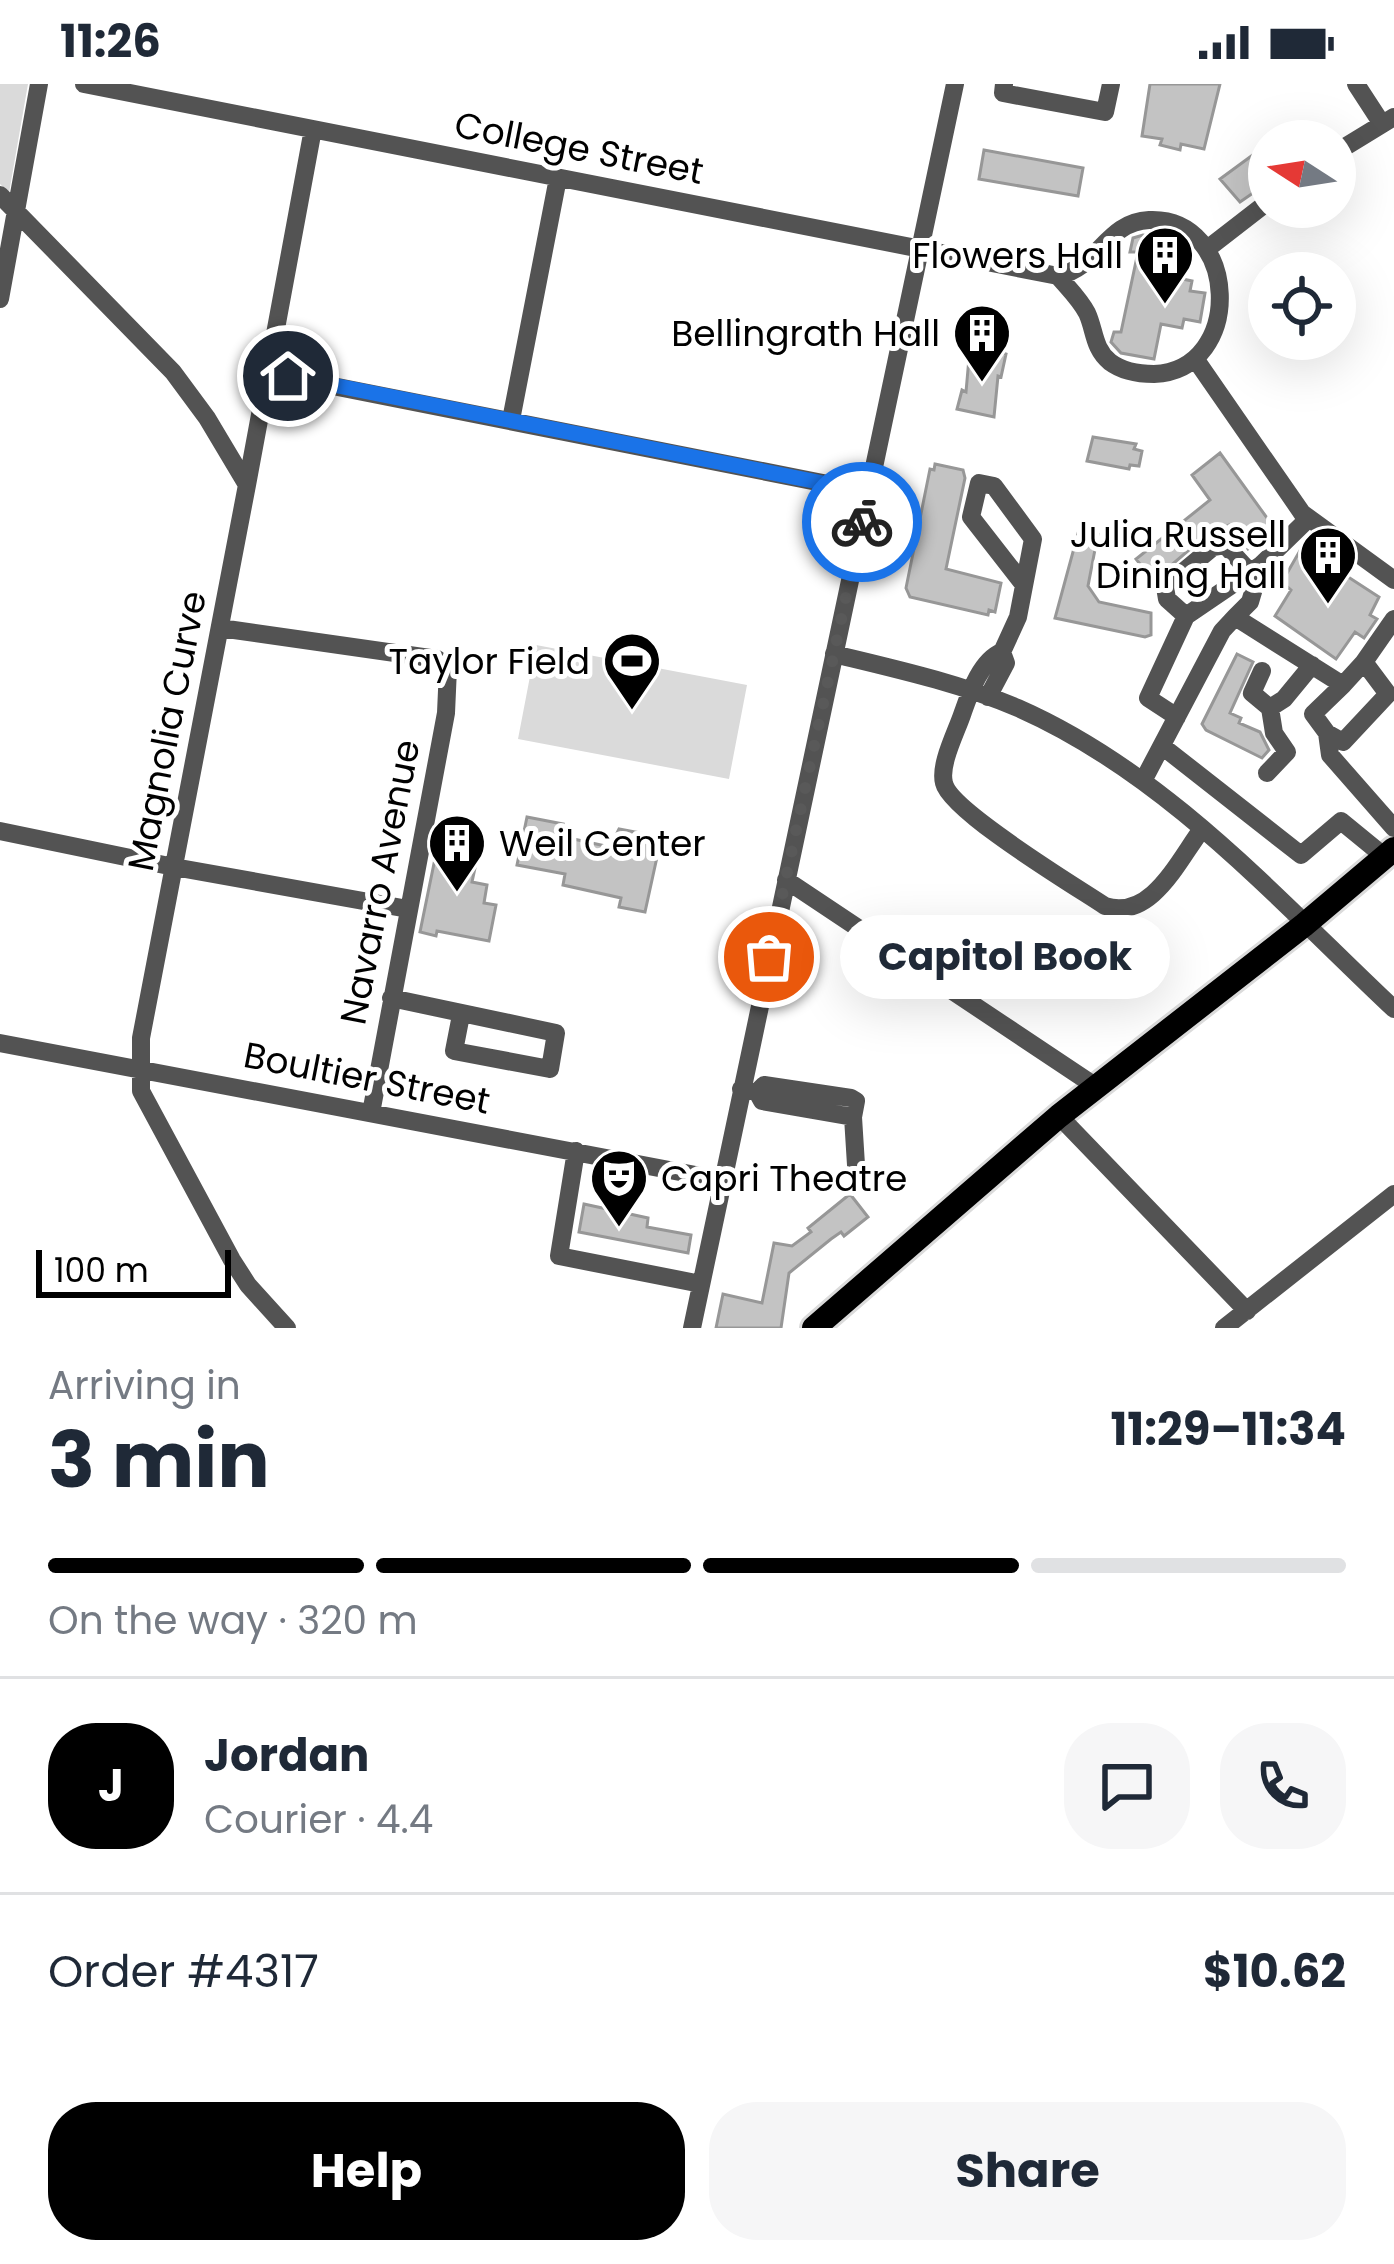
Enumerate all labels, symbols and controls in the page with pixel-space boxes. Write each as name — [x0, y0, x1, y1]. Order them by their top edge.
text: 11:26 — [60, 10, 161, 73]
street label: College Street — [450, 99, 708, 197]
north arrow — [1248, 120, 1356, 228]
map controls — [1248, 120, 1356, 360]
building icon: Flowers Hall — [1134, 224, 1196, 306]
place label: Flowers Hall — [912, 230, 1123, 281]
button: locate — [1248, 252, 1356, 360]
building icon: Bellingrath Hall — [951, 302, 1013, 384]
place label: Bellingrath Hall — [671, 308, 940, 359]
pin — [237, 325, 339, 427]
icon: home — [255, 343, 321, 409]
courier — [802, 462, 922, 582]
icon: bike — [829, 489, 895, 555]
place label: Julia Russell Dining Hall — [1070, 509, 1286, 601]
building icon: Julia Russell Dining Hall — [1297, 524, 1359, 606]
street label: Magnolia Curve — [115, 587, 219, 875]
sports icon: Taylor Field — [601, 630, 663, 712]
place label: Taylor Field — [388, 636, 590, 687]
street label: Navarro Avenue — [327, 735, 433, 1029]
building icon: Weil Center — [426, 812, 488, 894]
place label: Weil Center — [499, 818, 706, 869]
pin — [718, 906, 820, 1008]
callout: Capitol Book — [841, 915, 1171, 999]
icon: bag — [736, 924, 802, 990]
text: Capitol Book — [878, 929, 1132, 984]
street label: Boultier Street — [240, 1029, 494, 1127]
theatre icon: Capri Theatre — [588, 1147, 650, 1229]
place label: Capri Theatre — [661, 1153, 907, 1204]
scale bar — [36, 1244, 231, 1297]
text: 100 m — [54, 1247, 149, 1294]
text: Arriving in — [48, 1358, 241, 1413]
text: 11:29–11:34 — [1110, 1398, 1346, 1461]
text: 3 min — [48, 1405, 270, 1514]
text: On the way · 320 m — [48, 1593, 418, 1648]
button: chat — [1064, 1723, 1190, 1849]
button: phone — [1220, 1723, 1346, 1849]
text: Jordan — [204, 1724, 369, 1787]
text: J — [98, 1754, 124, 1817]
text: Courier · 4.4 — [204, 1792, 433, 1847]
text: Order #4317 — [48, 1940, 319, 2003]
text: $10.62 — [1203, 1940, 1346, 2003]
button: Help — [48, 2102, 685, 2240]
button: Share — [709, 2102, 1346, 2240]

